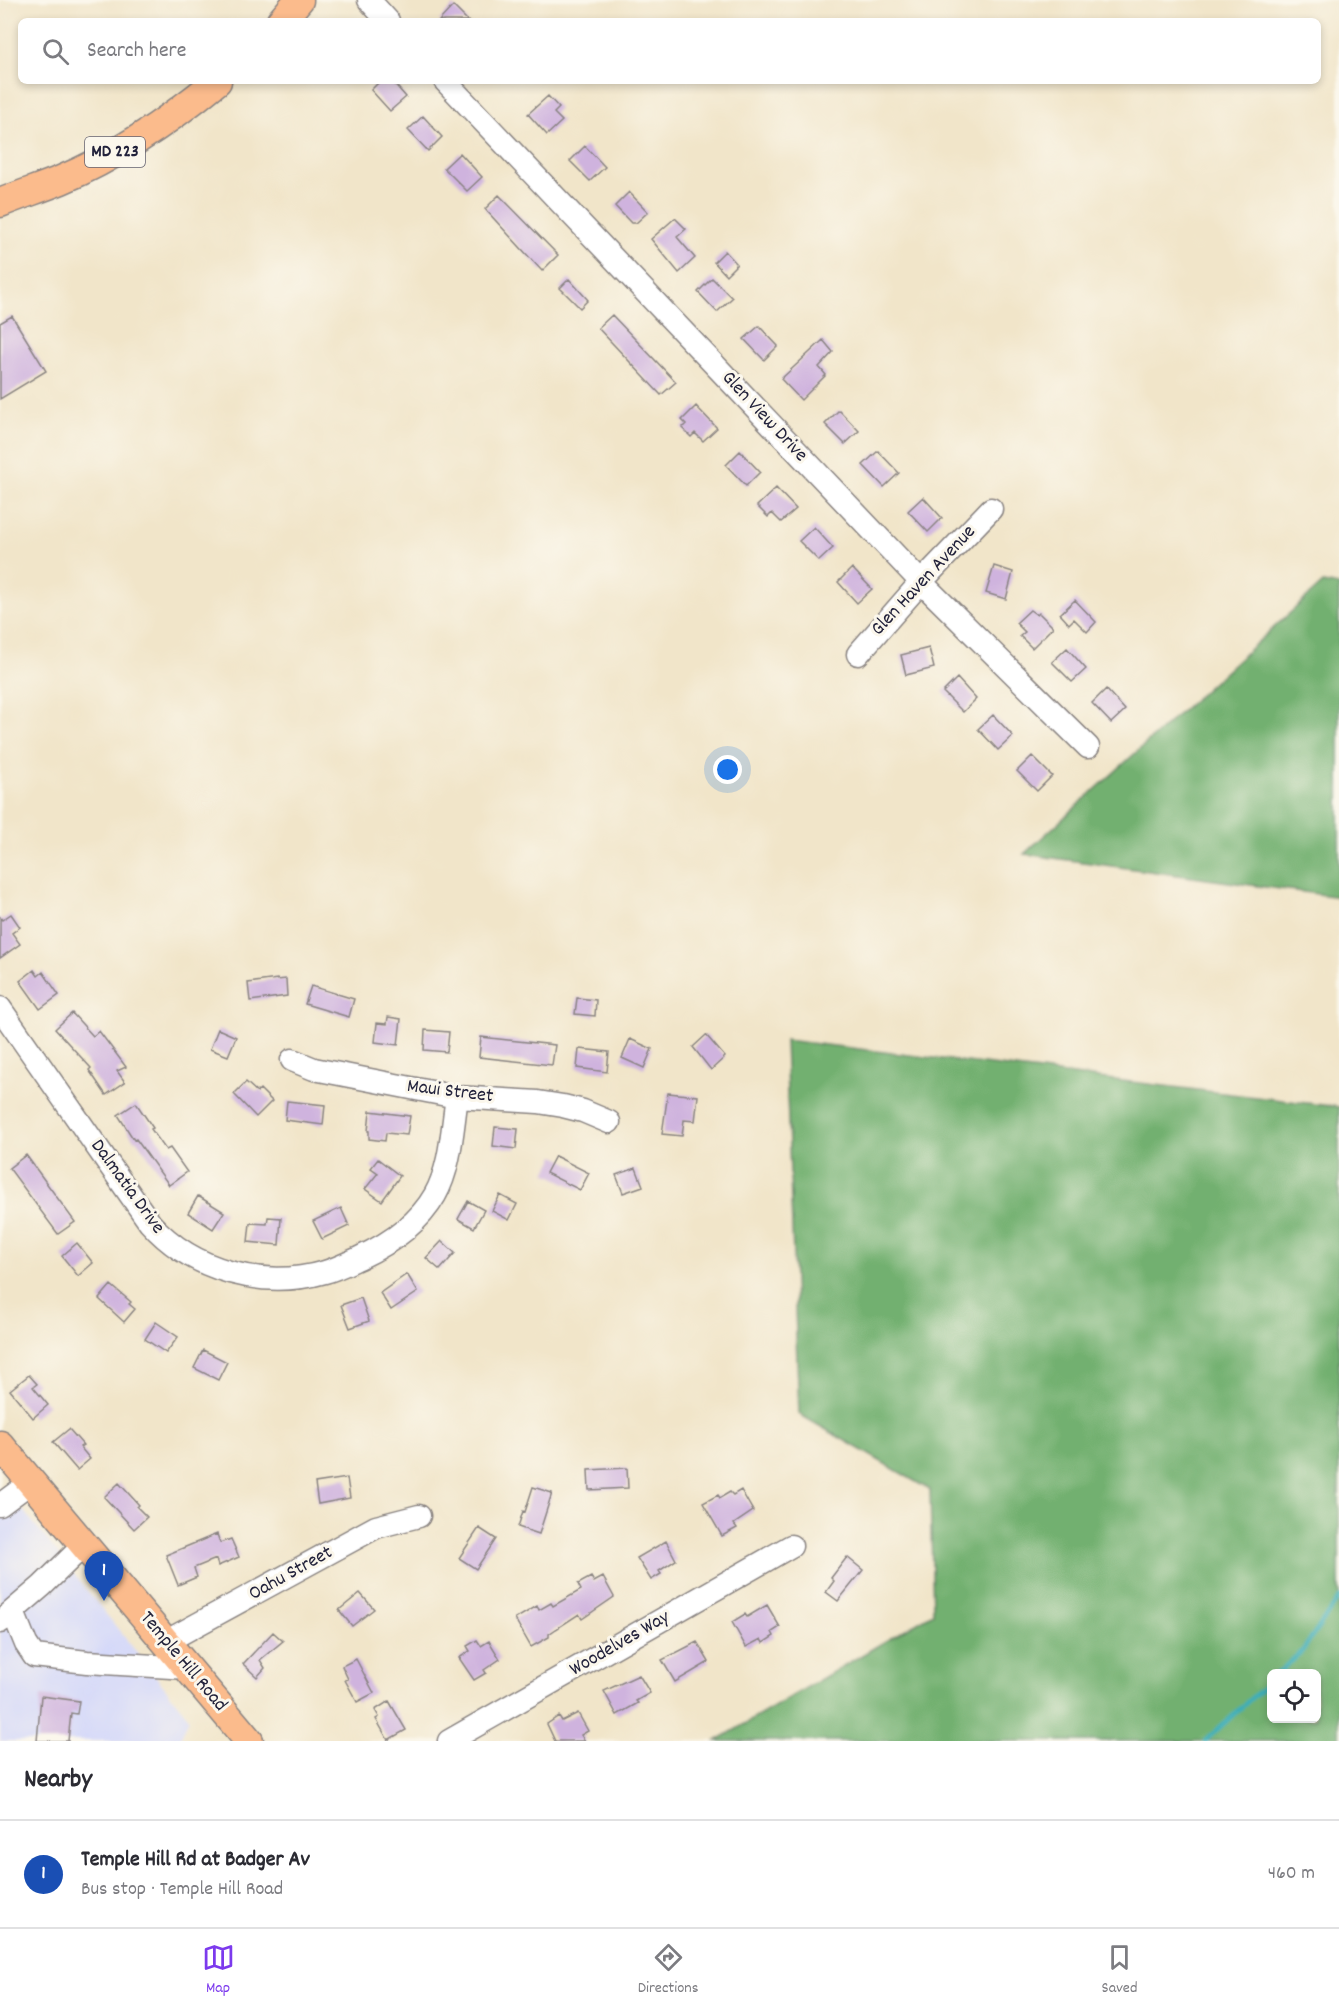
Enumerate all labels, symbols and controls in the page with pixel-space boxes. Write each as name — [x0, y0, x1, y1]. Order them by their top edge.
search box — [18, 18, 1321, 84]
icon: search — [39, 35, 72, 68]
text: Search here — [87, 36, 186, 67]
road number: MD 223 — [85, 137, 145, 167]
street label: Glen View Drive — [714, 365, 814, 469]
street label: Glen Haven Avenue — [865, 519, 983, 643]
your location — [713, 755, 742, 784]
street label: Maui Street — [405, 1073, 495, 1111]
street label: Dalmatia Drive — [83, 1134, 171, 1240]
street label: Oahu Street — [244, 1539, 338, 1609]
pin: 1 — [84, 1552, 124, 1601]
street label: Woodelves Way — [565, 1604, 676, 1684]
street label: Temple Hill Road — [133, 1606, 233, 1718]
map controls — [1267, 1669, 1321, 1723]
button: locate — [1267, 1669, 1321, 1723]
text: Nearby — [24, 1762, 92, 1799]
text: Temple Hill Rd at Badger Av — [81, 1845, 310, 1876]
text: 1 — [41, 1860, 46, 1888]
text: 460 m — [1268, 1860, 1315, 1888]
text: Bus stop · Temple Hill Road — [81, 1876, 283, 1904]
tab: Map — [202, 1941, 235, 2000]
tab: Directions — [638, 1941, 698, 2000]
tab: Saved — [1102, 1941, 1137, 2000]

